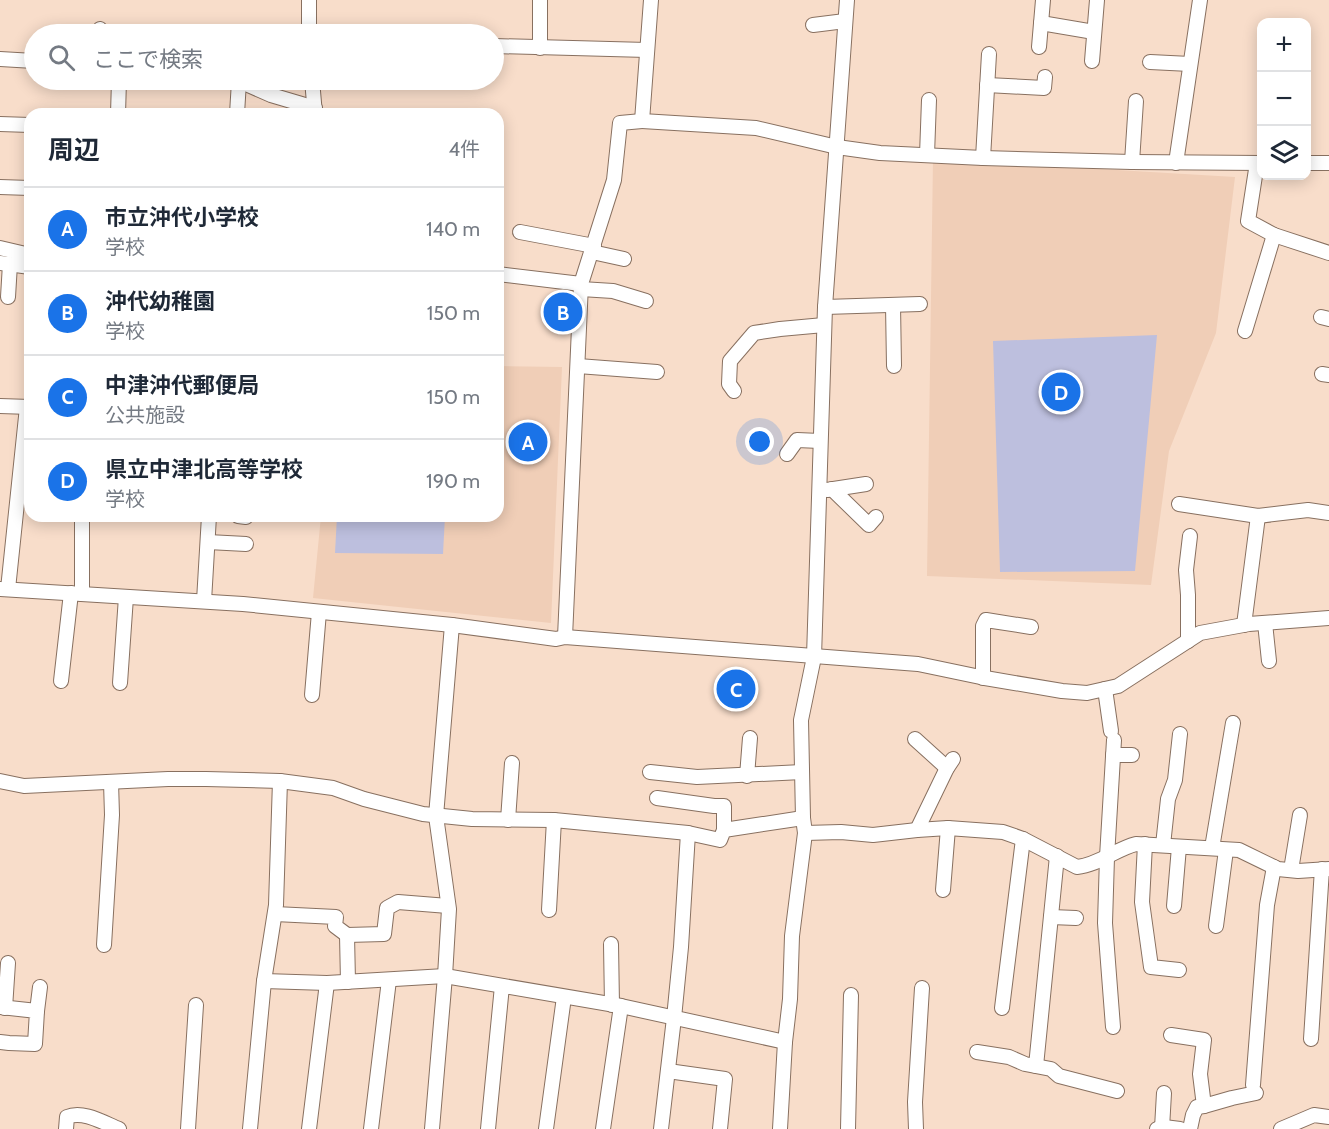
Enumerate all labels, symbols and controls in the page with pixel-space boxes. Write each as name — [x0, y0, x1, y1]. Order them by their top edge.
map controls — [1257, 18, 1311, 180]
button: + — [1257, 18, 1311, 72]
search box — [24, 24, 504, 90]
icon: search — [45, 41, 78, 74]
text: ここで検索 — [93, 46, 203, 73]
button: − — [1257, 72, 1311, 126]
button: layers — [1257, 126, 1311, 180]
text: 周辺 — [48, 134, 100, 166]
text: 4件 — [448, 137, 480, 161]
text: 市立沖代小学校 — [105, 204, 259, 231]
text: A — [61, 217, 74, 241]
text: 140 m — [426, 217, 480, 241]
text: 学校 — [105, 235, 145, 259]
text: 沖代幼稚園 — [105, 288, 215, 315]
pin: B — [544, 290, 582, 334]
text: B — [61, 301, 74, 325]
text: 150 m — [427, 301, 480, 325]
text: 学校 — [105, 319, 145, 343]
pin: D — [1042, 370, 1080, 414]
text: 中津沖代郵便局 — [105, 372, 259, 399]
text: C — [61, 385, 74, 409]
text: 150 m — [427, 385, 480, 409]
text: 公共施設 — [105, 403, 185, 427]
pin: A — [508, 420, 548, 464]
your location — [745, 427, 774, 456]
text: 県立中津北高等学校 — [105, 456, 303, 483]
text: D — [60, 469, 75, 493]
text: 190 m — [426, 469, 480, 493]
text: 学校 — [105, 487, 145, 511]
pin: C — [716, 666, 756, 712]

